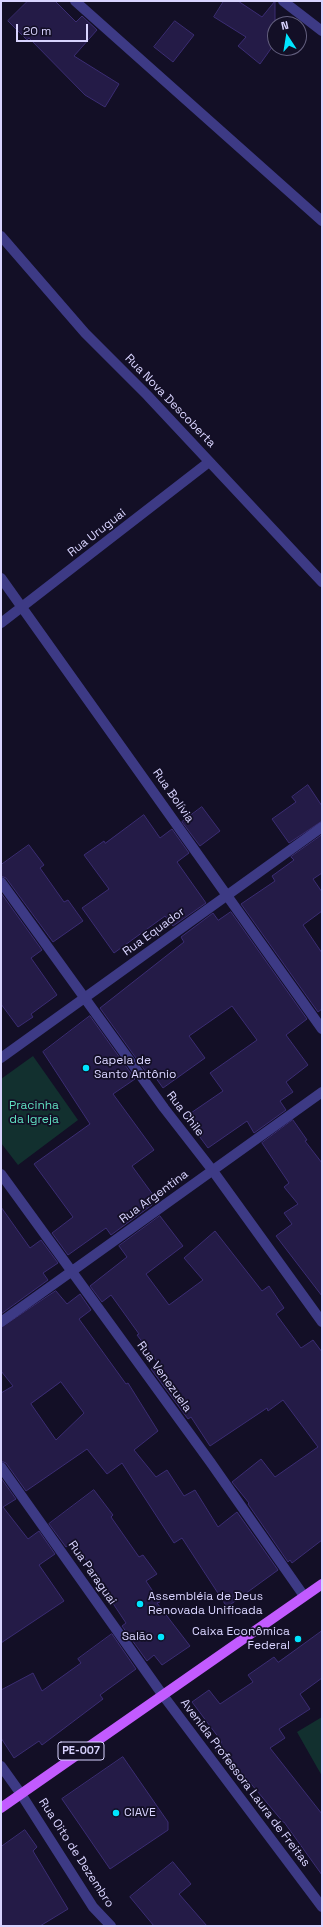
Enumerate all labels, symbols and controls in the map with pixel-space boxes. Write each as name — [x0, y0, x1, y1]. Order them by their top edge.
scale bar — [18, 16, 90, 42]
north arrow — [267, 16, 307, 56]
text: N — [280, 18, 290, 33]
text: 20 m — [23, 23, 51, 39]
street label: Rua Nova Descoberta — [122, 351, 218, 451]
street label: Rua Uruguai — [65, 506, 129, 560]
street label: Rua Bolívia — [149, 766, 197, 826]
street label: Rua Equador — [120, 905, 188, 959]
place label: Capela de Santo Antônio — [94, 1054, 176, 1082]
marker: Capela de Santo Antônio — [81, 1063, 91, 1073]
street label: Rua Chile — [163, 1089, 207, 1139]
park label: Pracinha da Igreja — [9, 1099, 59, 1127]
street label: Rua Argentina — [117, 1167, 191, 1227]
street label: Rua Venezuela — [134, 1339, 194, 1415]
street label: Rua Paraguai — [65, 1538, 119, 1608]
place label: Assembléia de Deus Renovada Unificada — [148, 1590, 263, 1618]
marker: Assembléia de Deus Renovada Unificada — [135, 1599, 145, 1609]
place label: Caixa Econômica Federal — [192, 1625, 290, 1653]
place label: Salão — [122, 1630, 153, 1644]
marker: Salão — [156, 1632, 166, 1642]
marker: Caixa Econômica Federal — [293, 1634, 303, 1644]
street label: Avenida Professora Laura de Freitas — [177, 1696, 313, 1870]
road number: PE-007 — [58, 1742, 104, 1760]
street label: Rua Oito de Dezembro — [35, 1796, 117, 1910]
place label: CIAVE — [124, 1806, 156, 1820]
marker: CIAVE — [111, 1808, 121, 1818]

